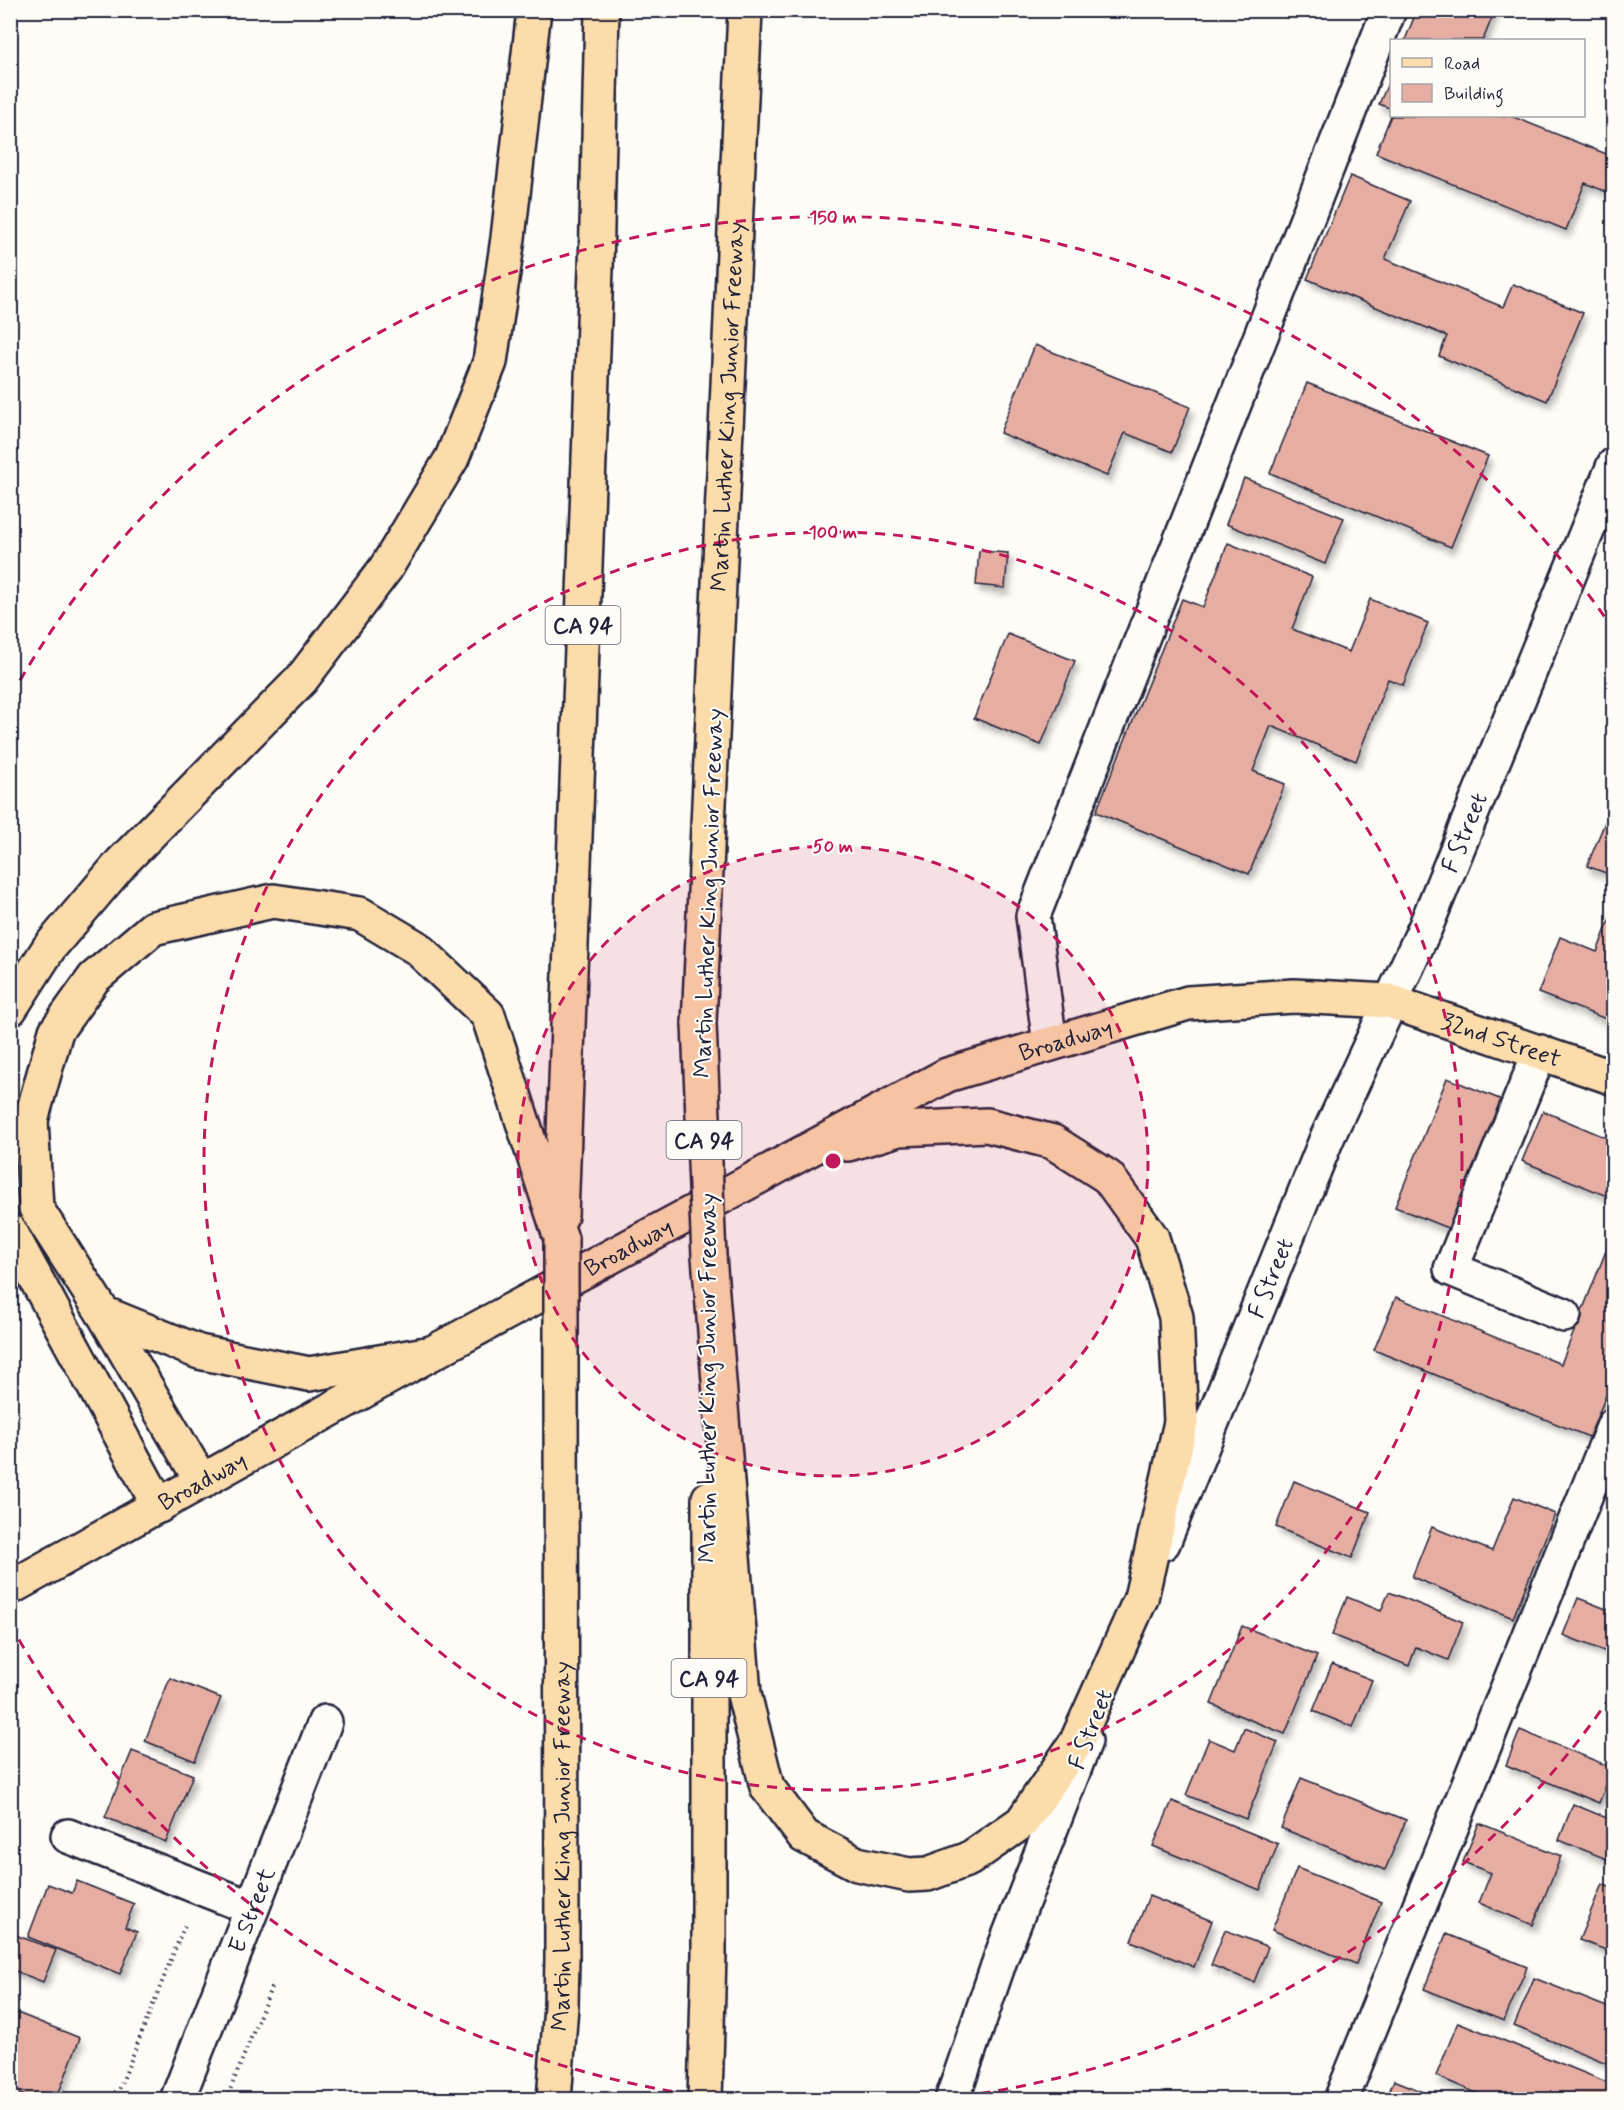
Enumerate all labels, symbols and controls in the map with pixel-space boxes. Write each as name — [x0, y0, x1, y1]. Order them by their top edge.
legend — [1390, 39, 1585, 117]
text: Road — [1444, 52, 1480, 76]
text: Building — [1444, 82, 1504, 108]
text: 150 m — [809, 206, 857, 230]
street label: Martin Luther King Junior Freeway — [705, 221, 752, 592]
text: 100 m — [809, 521, 857, 545]
road number: CA 94 — [546, 606, 620, 644]
street label: Martin Luther King Junior Freeway — [688, 708, 731, 1078]
street label: F Street — [1435, 788, 1496, 878]
text: 50 m — [813, 835, 853, 859]
street label: 32nd Street — [1437, 1006, 1565, 1076]
street label: Broadway — [1015, 1012, 1117, 1070]
road number: CA 94 — [666, 1121, 742, 1159]
centre of rings — [823, 1151, 843, 1171]
street label: Martin Luther King Junior Freeway — [693, 1193, 724, 1563]
street label: Broadway — [579, 1212, 679, 1285]
street label: F Street — [1242, 1234, 1302, 1323]
street label: Broadway — [153, 1445, 253, 1519]
road number: CA 94 — [672, 1659, 746, 1697]
street label: Martin Luther King Junior Freeway — [545, 1661, 579, 2033]
street label: F Street — [1062, 1685, 1121, 1774]
street label: E Street — [222, 1863, 283, 1958]

